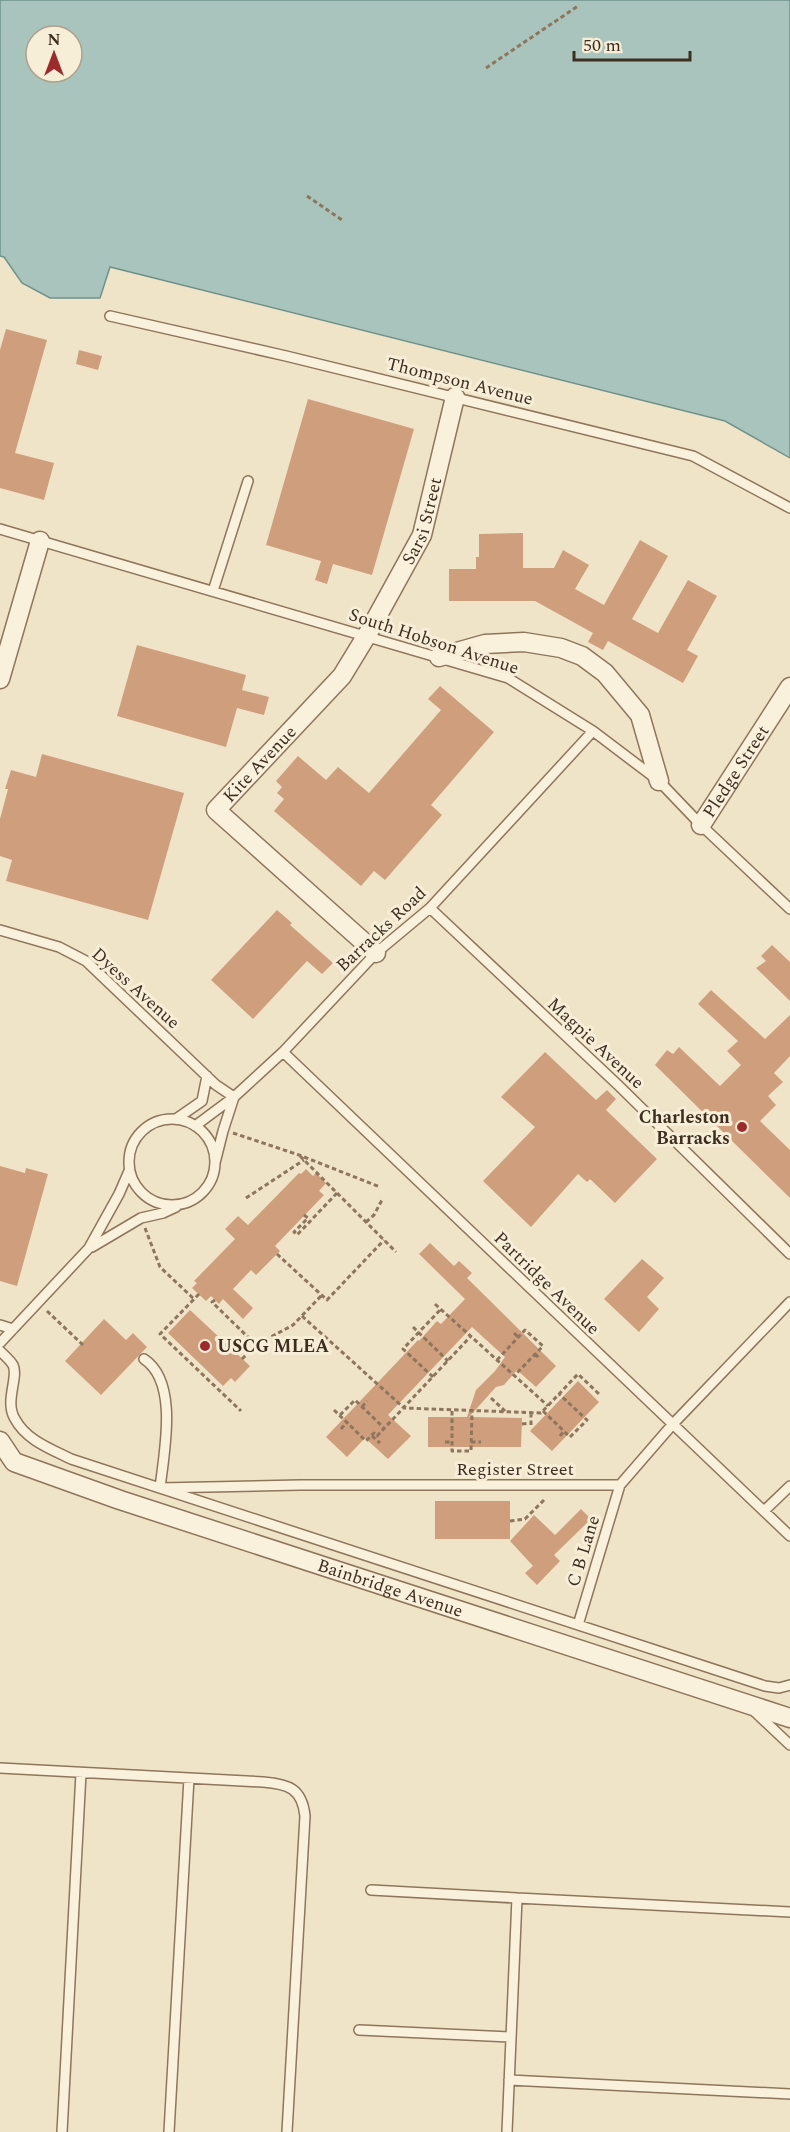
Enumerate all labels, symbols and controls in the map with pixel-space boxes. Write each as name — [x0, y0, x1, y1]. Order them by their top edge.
north arrow — [24, 24, 84, 84]
scale bar — [574, 24, 690, 62]
text: N — [47, 28, 61, 52]
text: 50 m — [583, 32, 621, 59]
street label: Thompson Avenue — [384, 350, 536, 413]
street label: Sarsi Street — [395, 475, 449, 570]
street label: South Hobson Avenue — [345, 601, 522, 682]
street label: Kite Avenue — [217, 719, 303, 809]
street label: Pledge Street — [696, 720, 776, 823]
street label: Barracks Road — [330, 880, 433, 978]
street label: Dyess Avenue — [85, 941, 186, 1036]
street label: Magpie Avenue — [541, 991, 650, 1096]
place label: Charleston Barracks — [639, 1104, 730, 1152]
marker: Charleston Barracks — [735, 1120, 749, 1134]
street label: Partridge Avenue — [487, 1225, 606, 1341]
place label: USCG MLEA — [217, 1333, 329, 1360]
marker: USCG MLEA — [198, 1339, 212, 1353]
street label: Register Street — [456, 1456, 574, 1483]
street label: C B Lane — [560, 1512, 607, 1590]
street label: Bainbridge Avenue — [314, 1552, 466, 1625]

